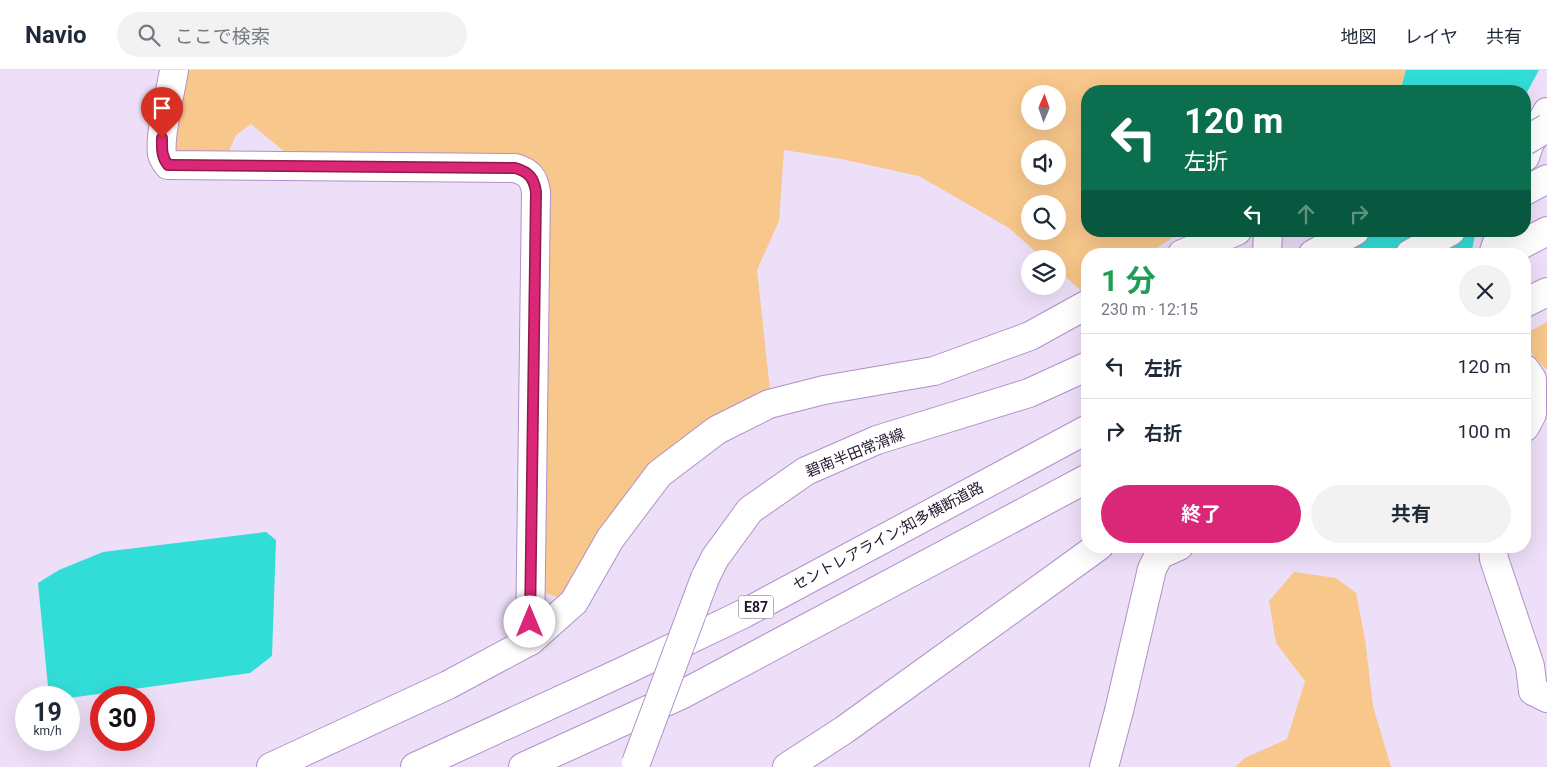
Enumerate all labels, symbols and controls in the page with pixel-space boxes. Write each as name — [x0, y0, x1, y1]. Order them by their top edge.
search box — [117, 12, 467, 57]
text: Navio — [25, 21, 87, 49]
icon: search — [135, 21, 163, 49]
text: ここで検索 — [175, 25, 270, 48]
text: 地図 — [1341, 26, 1377, 47]
text: レイヤ — [1405, 26, 1458, 47]
text: 共有 — [1486, 26, 1522, 47]
north arrow — [1021, 85, 1066, 130]
map controls — [1021, 85, 1066, 295]
pin — [141, 87, 183, 138]
icon: arrive — [148, 94, 176, 122]
text: 120 m — [1184, 101, 1283, 142]
icon: left — [1101, 105, 1166, 170]
button: sound — [1021, 140, 1066, 185]
text: 左折 — [1184, 149, 1228, 174]
button: search — [1021, 195, 1066, 240]
icon: left — [1239, 200, 1267, 228]
icon: ahead — [1292, 200, 1320, 228]
icon: right — [1345, 200, 1373, 228]
button: layers — [1021, 250, 1066, 295]
text: 1 分 — [1101, 263, 1156, 298]
button: close — [1459, 265, 1511, 317]
text: 230 m · 12:15 — [1101, 300, 1198, 319]
icon: left — [1101, 352, 1129, 380]
text: 120 m — [1458, 355, 1511, 378]
text: 左折 — [1144, 357, 1182, 380]
icon: right — [1101, 417, 1129, 445]
text: 100 m — [1458, 420, 1511, 443]
text: 右折 — [1144, 422, 1182, 445]
street label: 碧南半田常滑線 — [803, 425, 907, 481]
street label: セントレアライン;知多横断道路 — [790, 478, 986, 594]
button: 終了 — [1101, 485, 1301, 543]
button: 共有 — [1311, 485, 1511, 543]
position arrow — [503, 595, 555, 647]
road number: E87 — [738, 596, 774, 618]
speed limit sign: 30 — [90, 686, 155, 751]
text: 19 — [33, 698, 62, 727]
text: km/h — [33, 724, 62, 738]

